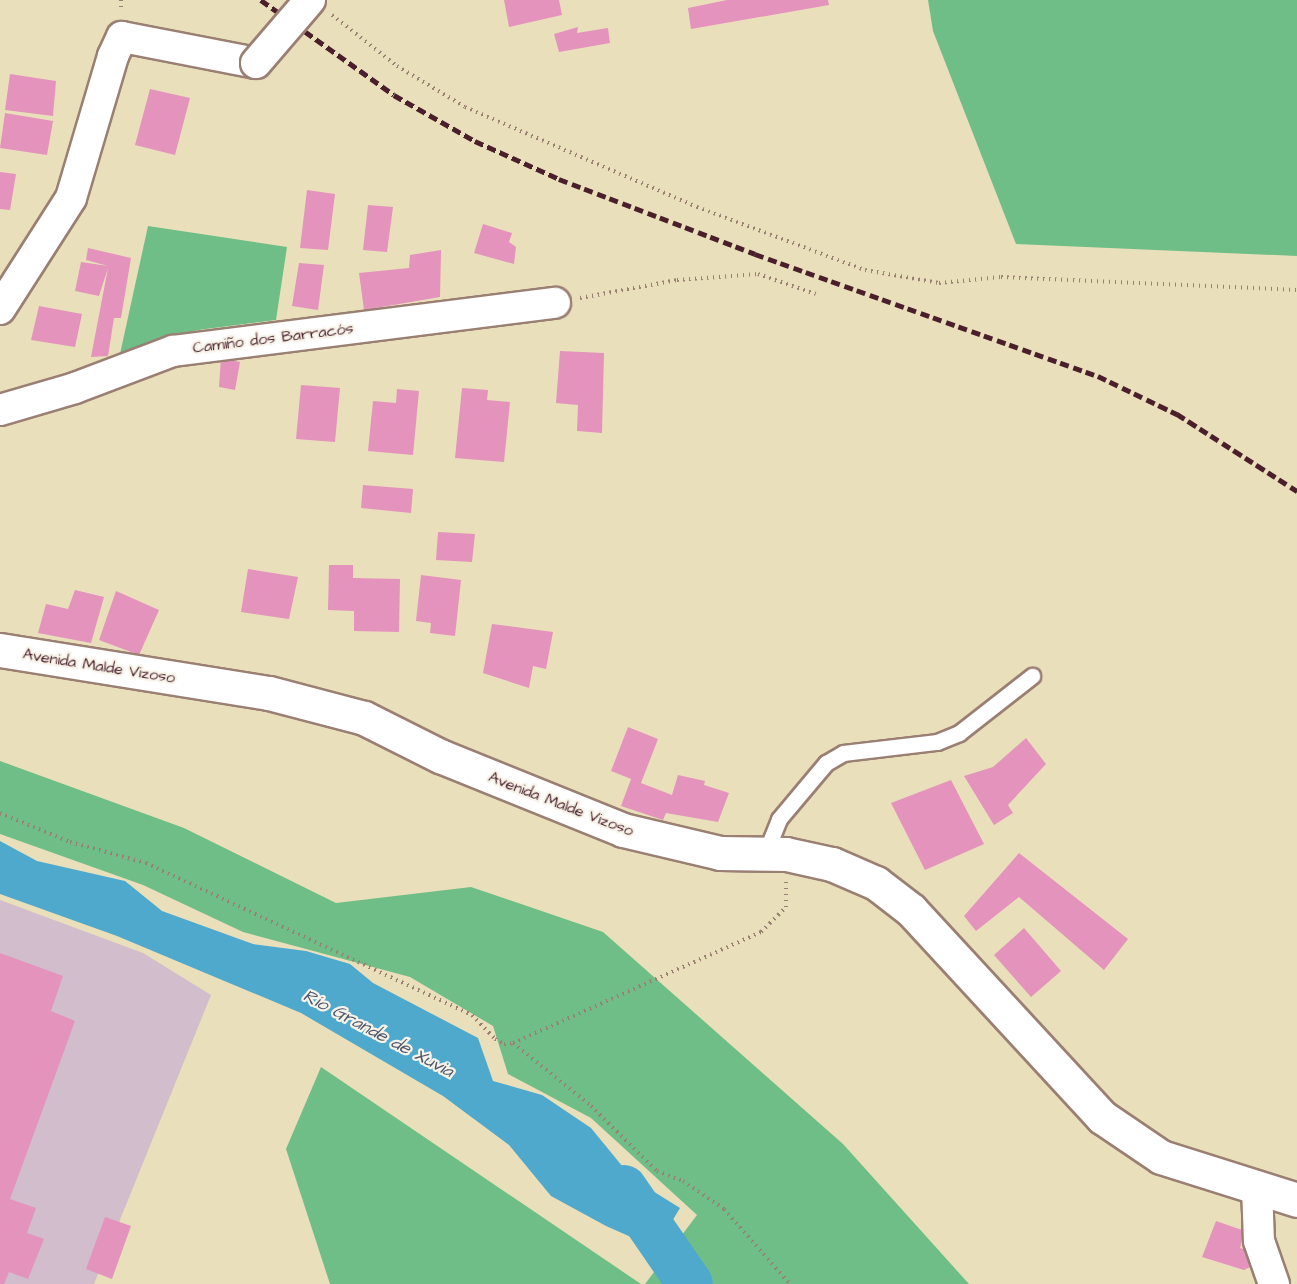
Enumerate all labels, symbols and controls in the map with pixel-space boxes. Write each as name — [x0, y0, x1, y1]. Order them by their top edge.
street label: Camiño dos Barracós — [192, 319, 354, 357]
street label: Avenida Malde Vizoso — [21, 644, 177, 688]
street label: Avenida Malde Vizoso — [486, 767, 636, 841]
water label: Río Grande de Xuvia — [299, 985, 457, 1083]

